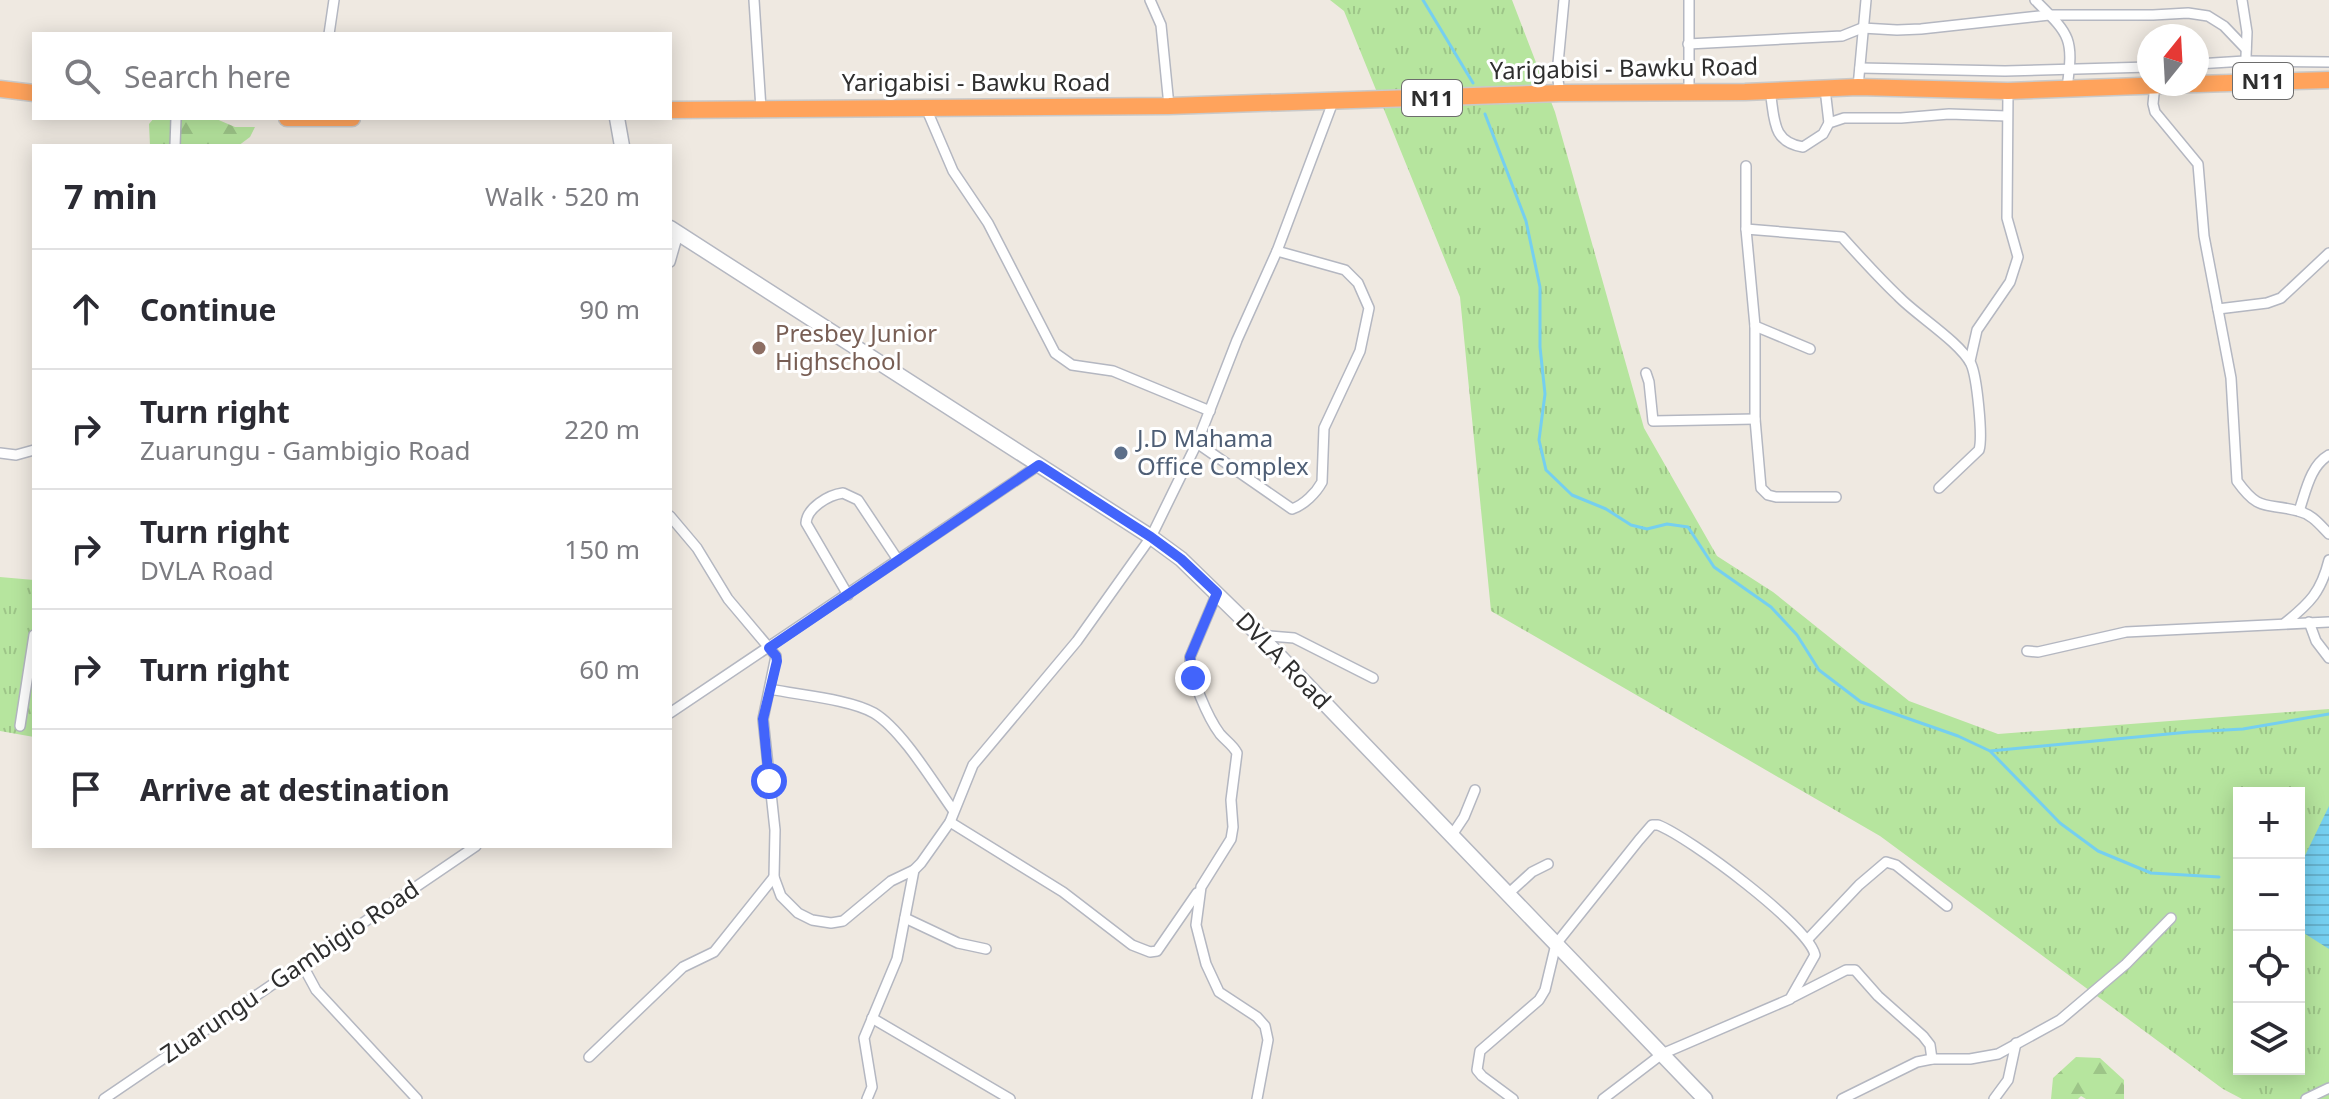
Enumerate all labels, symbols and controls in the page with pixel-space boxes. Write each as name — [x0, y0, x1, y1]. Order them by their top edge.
north arrow — [2137, 24, 2209, 96]
search box — [32, 32, 672, 120]
street label: Yarigabisi - Bawku Road — [1489, 49, 1758, 86]
icon: search — [60, 54, 104, 98]
text: Search here — [124, 56, 291, 97]
road number: N11 — [2233, 63, 2293, 99]
street label: Yarigabisi - Bawku Road — [842, 65, 1110, 98]
road number: N11 — [1402, 80, 1462, 116]
text: 7 min — [64, 173, 158, 219]
text: Walk · 520 m — [485, 178, 640, 214]
icon: ahead — [64, 287, 108, 331]
text: Continue — [140, 289, 276, 330]
text: 90 m — [579, 291, 640, 327]
place label: Presbey Junior Highschool — [775, 316, 937, 377]
marker: Presbey Junior Highschool — [750, 339, 768, 357]
text: Turn right — [140, 391, 290, 432]
icon: right — [64, 407, 108, 451]
text: 220 m — [564, 411, 640, 447]
place label: J.D Mahama Office Complex — [1135, 421, 1309, 482]
text: Zuarungu - Gambigio Road — [140, 432, 471, 468]
marker: J.D Mahama Office Complex — [1112, 444, 1130, 462]
text: Turn right — [140, 511, 290, 552]
icon: right — [64, 527, 108, 571]
text: 150 m — [564, 531, 640, 567]
text: DVLA Road — [140, 552, 274, 588]
street label: DVLA Road — [1229, 604, 1339, 716]
icon: right — [64, 647, 108, 691]
text: Turn right — [140, 649, 290, 690]
text: 60 m — [579, 651, 640, 687]
route end — [1175, 660, 1211, 696]
route start — [751, 763, 787, 799]
icon: arrive — [64, 767, 108, 811]
text: Arrive at destination — [140, 769, 450, 810]
map controls — [2233, 787, 2305, 1075]
button: + — [2233, 787, 2305, 859]
button: − — [2233, 859, 2305, 931]
street label: Zuarungu - Gambigio Road — [153, 872, 425, 1070]
button: locate — [2233, 931, 2305, 1003]
button: layers — [2233, 1003, 2305, 1075]

